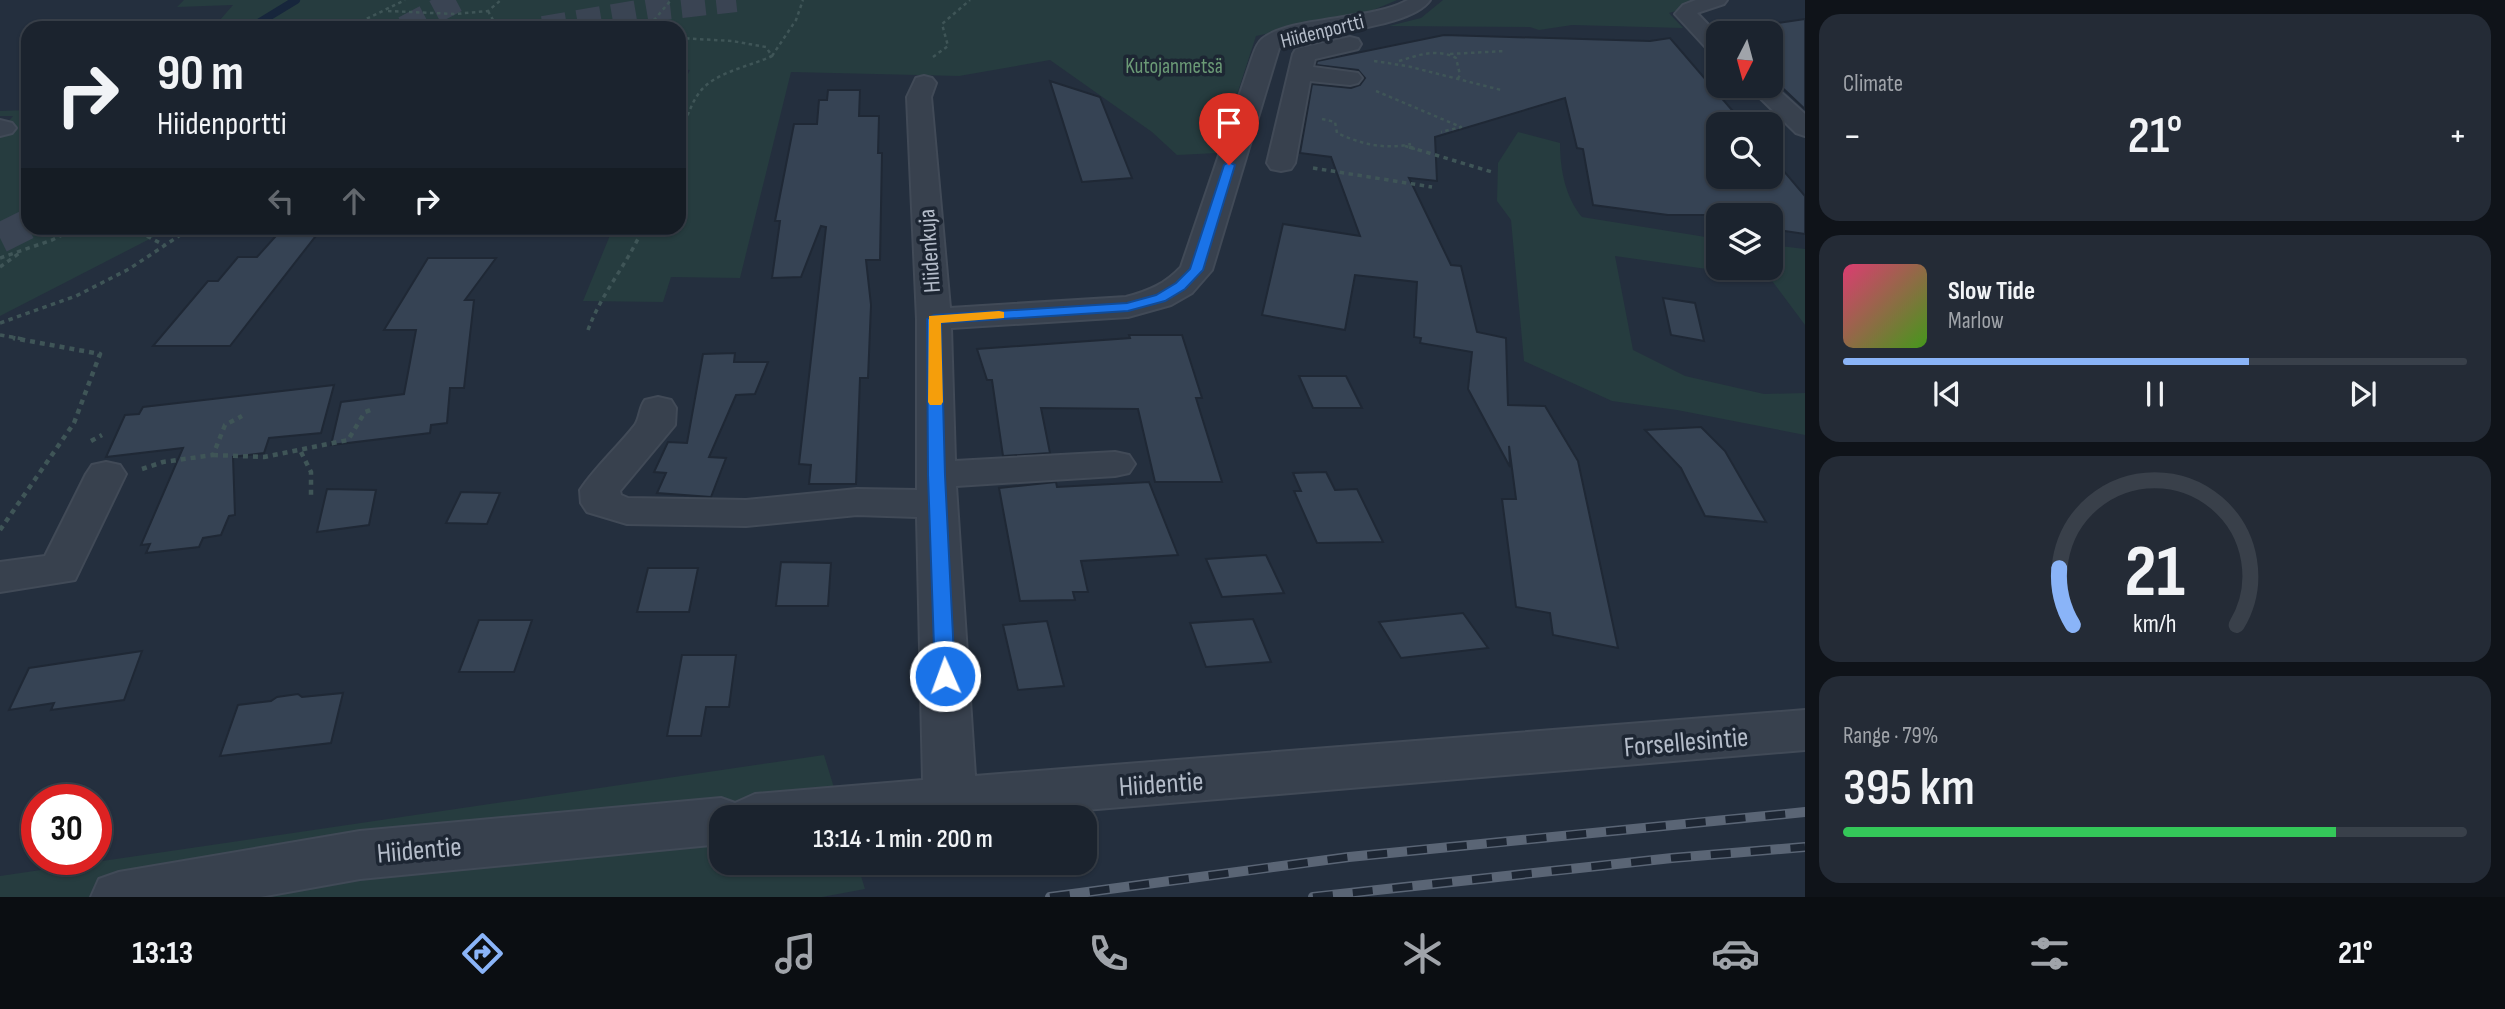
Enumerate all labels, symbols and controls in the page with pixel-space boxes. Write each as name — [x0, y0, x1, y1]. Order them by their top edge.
street label: Hiidenportti — [1278, 9, 1366, 54]
north arrow — [1706, 21, 1783, 98]
map controls — [1706, 21, 1783, 280]
text: 90 m — [157, 45, 244, 104]
icon: right — [42, 49, 133, 140]
park label: Kutojanmetsä — [1125, 54, 1223, 79]
text: Climate — [1843, 70, 1903, 98]
pin — [1199, 93, 1259, 165]
icon: arrive — [1210, 104, 1248, 142]
text: Hiidenportti — [157, 105, 287, 144]
text: 21° — [2128, 105, 2182, 168]
button: search — [1706, 112, 1783, 189]
text: − — [1843, 114, 1862, 159]
text: + — [2448, 114, 2467, 159]
icon: left — [262, 182, 300, 220]
icon: ahead — [335, 182, 373, 220]
icon: right — [408, 182, 446, 220]
button: layers — [1706, 203, 1783, 280]
street label: Hiidenkuja — [912, 208, 947, 294]
text: Slow Tide — [1948, 276, 2035, 307]
text: Marlow — [1948, 307, 2004, 335]
icon: previous — [1928, 375, 1966, 413]
icon: pause — [2136, 375, 2174, 413]
icon: next — [2344, 375, 2382, 413]
text: 21 — [2125, 529, 2185, 617]
text: km/h — [2133, 609, 2177, 640]
position arrow — [908, 639, 982, 713]
street label: Forsellesintie — [1622, 721, 1750, 764]
text: Range · 79% — [1843, 722, 1938, 750]
text: 395 km — [1843, 757, 1975, 820]
street label: Hiidentie — [1118, 765, 1205, 804]
speed limit sign: 30 — [21, 784, 112, 875]
text: 13:14 · 1 min · 200 m — [813, 824, 993, 855]
street label: Hiidentie — [375, 830, 463, 871]
icon: directions — [458, 929, 507, 978]
icon: music — [771, 929, 820, 978]
icon: phone — [1084, 929, 1133, 978]
icon: climate — [1398, 929, 1447, 978]
icon: car — [1711, 929, 1760, 978]
icon: filters — [2025, 929, 2074, 978]
text: 13:13 — [132, 934, 193, 973]
text: 21° — [2338, 934, 2373, 973]

